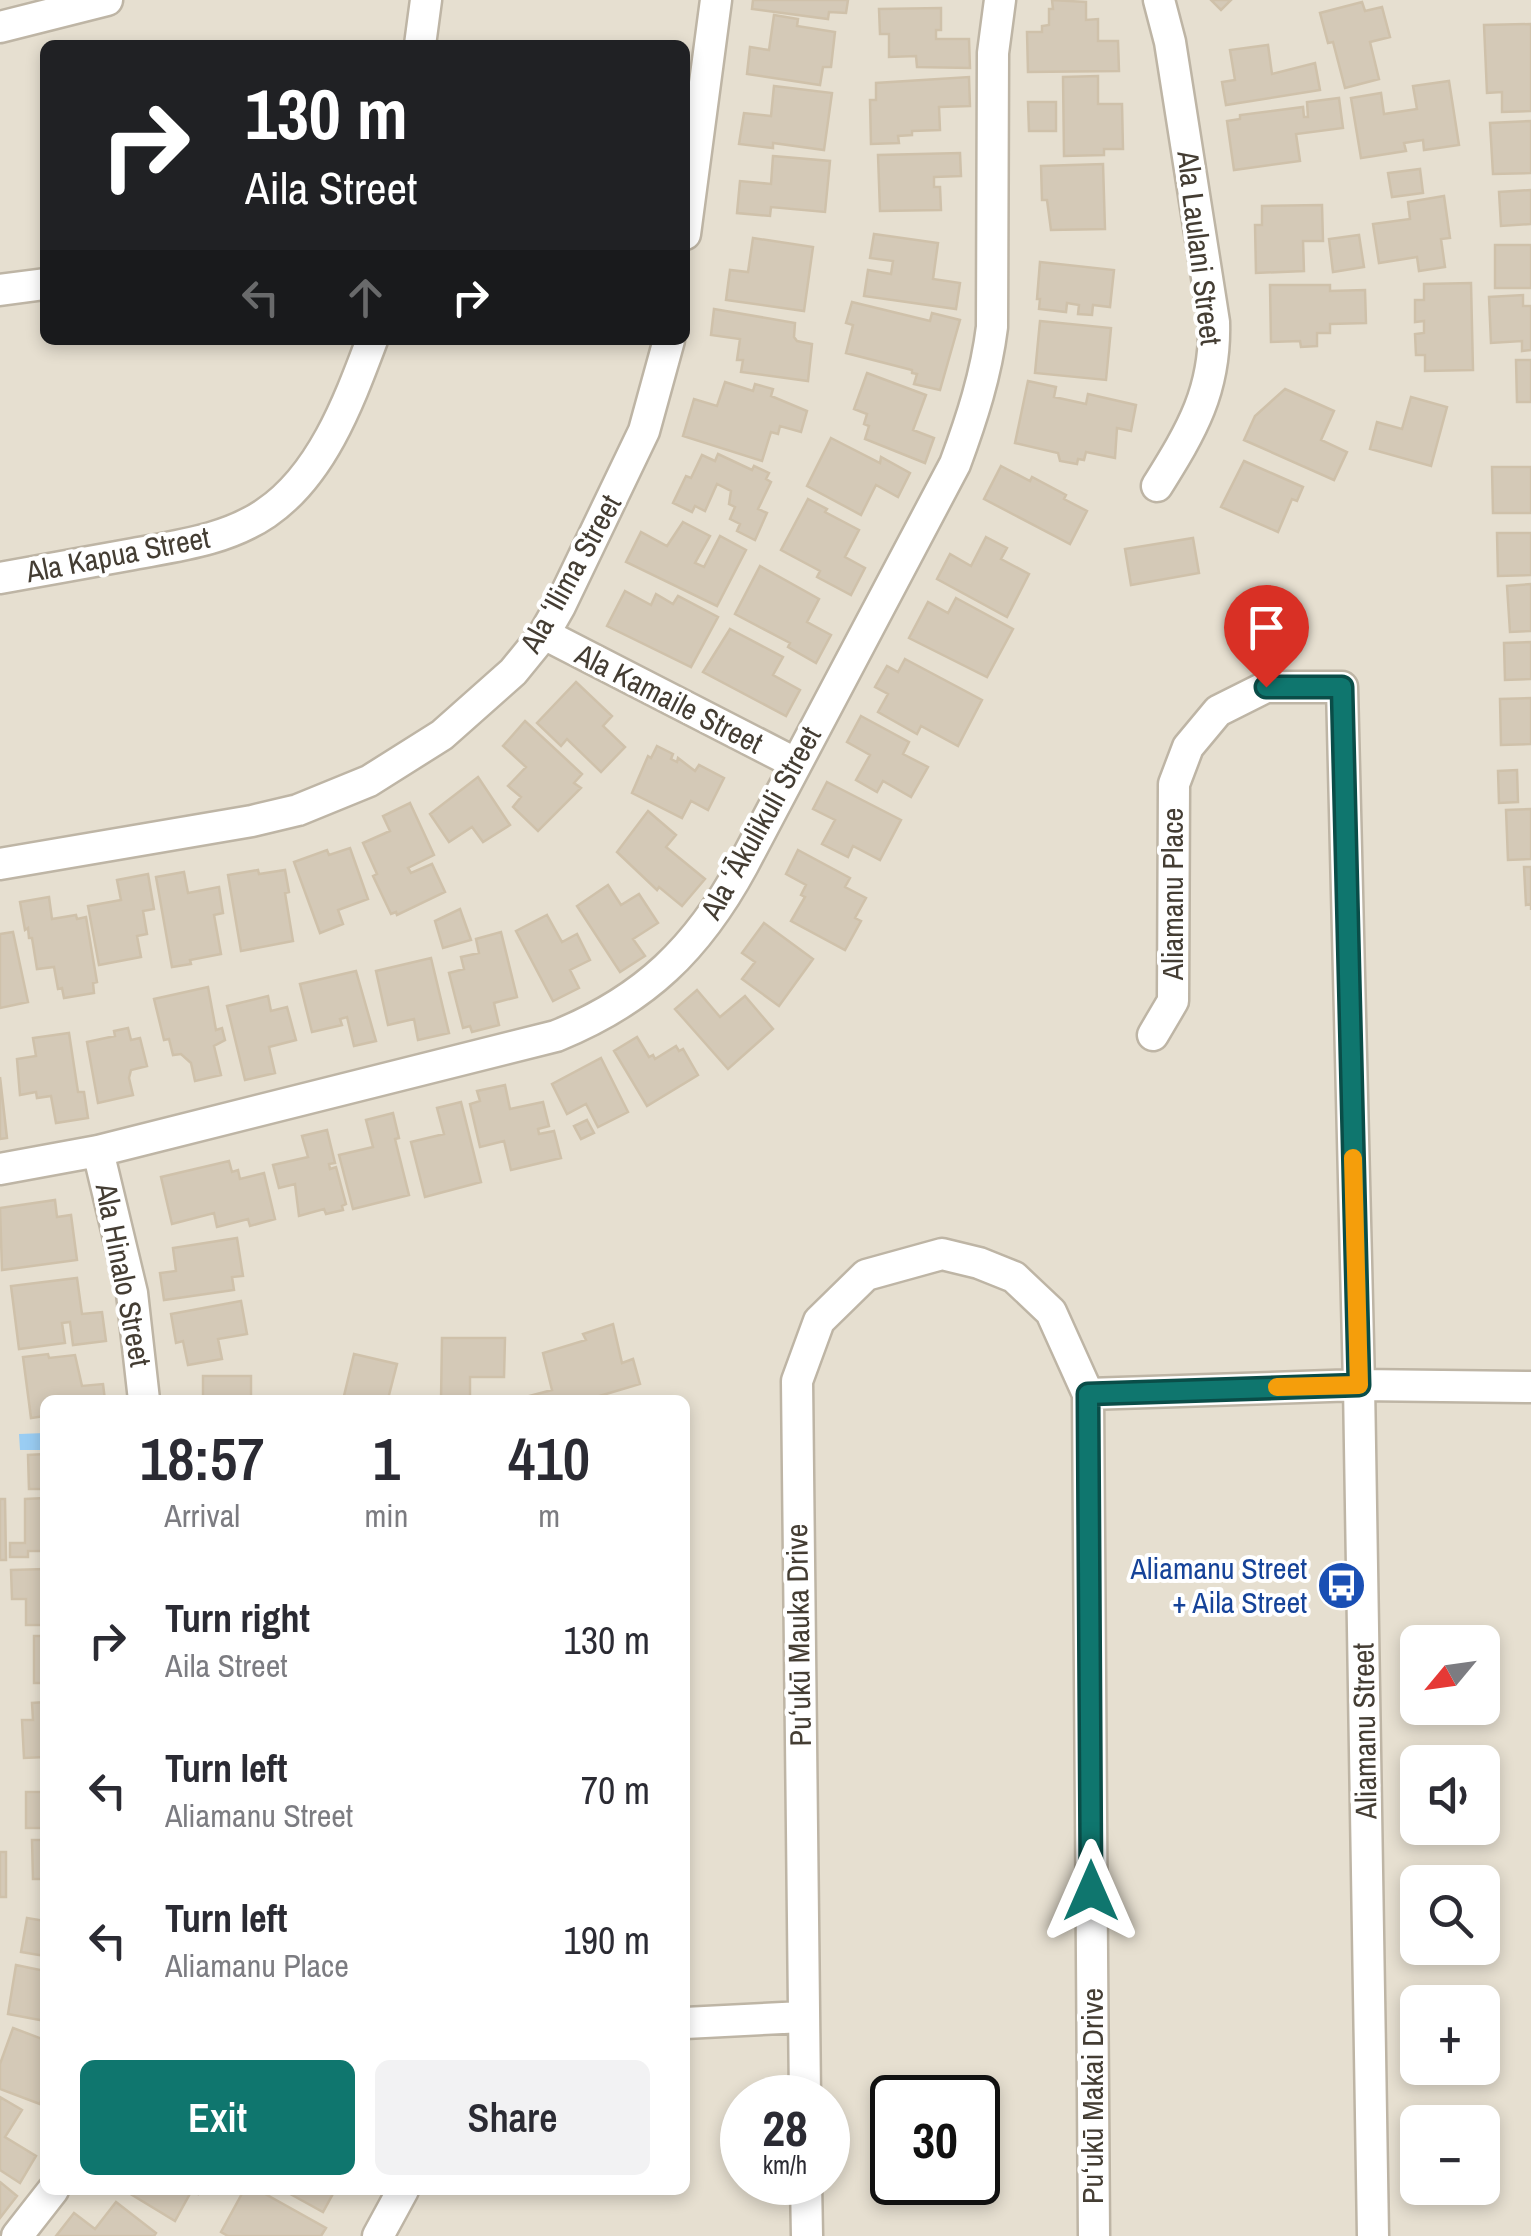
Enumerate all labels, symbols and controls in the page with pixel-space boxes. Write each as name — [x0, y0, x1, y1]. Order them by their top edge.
text: 130 m — [245, 67, 408, 161]
icon: right — [80, 80, 210, 210]
street label: Ala Laulani Street — [1168, 147, 1232, 348]
text: Aila Street — [245, 157, 417, 218]
icon: left — [233, 270, 288, 325]
icon: ahead — [338, 270, 393, 325]
icon: right — [443, 270, 498, 325]
street label: Ala ʻIlima Street — [510, 487, 630, 661]
street label: Ala Kapua Street — [22, 517, 213, 592]
pin — [1224, 585, 1309, 688]
icon: arrive — [1239, 600, 1294, 655]
street label: Ala Kamaile Street — [568, 633, 770, 763]
street label: Ala ʻĀkulikuli Street — [690, 719, 830, 927]
street label: Aliamanu Place — [1152, 808, 1192, 981]
street label: Ala Hinalo Street — [86, 1179, 161, 1370]
text: 18:57 — [140, 1418, 265, 1499]
text: 1 — [373, 1418, 400, 1499]
text: 410 — [508, 1418, 590, 1499]
text: Arrival — [164, 1494, 240, 1537]
text: min — [365, 1494, 408, 1537]
text: m — [538, 1494, 560, 1537]
street label: Puʻukū Mauka Drive — [776, 1523, 820, 1747]
place label: Aliamanu Street + Aila Street — [1130, 1548, 1307, 1622]
bus stop icon: Aliamanu Street + Aila Street — [1316, 1560, 1368, 1612]
text: Turn right — [165, 1593, 310, 1644]
icon: right — [80, 1613, 135, 1668]
text: 130 m — [563, 1615, 650, 1666]
north arrow — [1400, 1625, 1500, 1725]
map controls — [1400, 1625, 1500, 2205]
street label: Aliamanu Street — [1342, 1642, 1386, 1821]
text: Aila Street — [165, 1644, 288, 1687]
text: Turn left — [165, 1743, 287, 1794]
button: sound — [1400, 1745, 1500, 1845]
icon: left — [80, 1763, 135, 1818]
text: 70 m — [581, 1765, 650, 1816]
text: Aliamanu Street — [165, 1794, 353, 1837]
position arrow — [1039, 1839, 1143, 1943]
button: search — [1400, 1865, 1500, 1965]
text: Turn left — [165, 1893, 287, 1944]
icon: left — [80, 1913, 135, 1968]
text: 190 m — [563, 1915, 650, 1966]
text: Aliamanu Place — [165, 1944, 349, 1987]
button: + — [1400, 1985, 1500, 2085]
street label: Puʻukū Makai Drive — [1072, 1988, 1112, 2204]
button: Exit — [80, 2060, 355, 2175]
button: Share — [375, 2060, 650, 2175]
speed limit sign: 30 — [870, 2075, 1000, 2205]
text: 28 — [762, 2094, 808, 2162]
button: − — [1400, 2105, 1500, 2205]
text: km/h — [763, 2148, 807, 2182]

